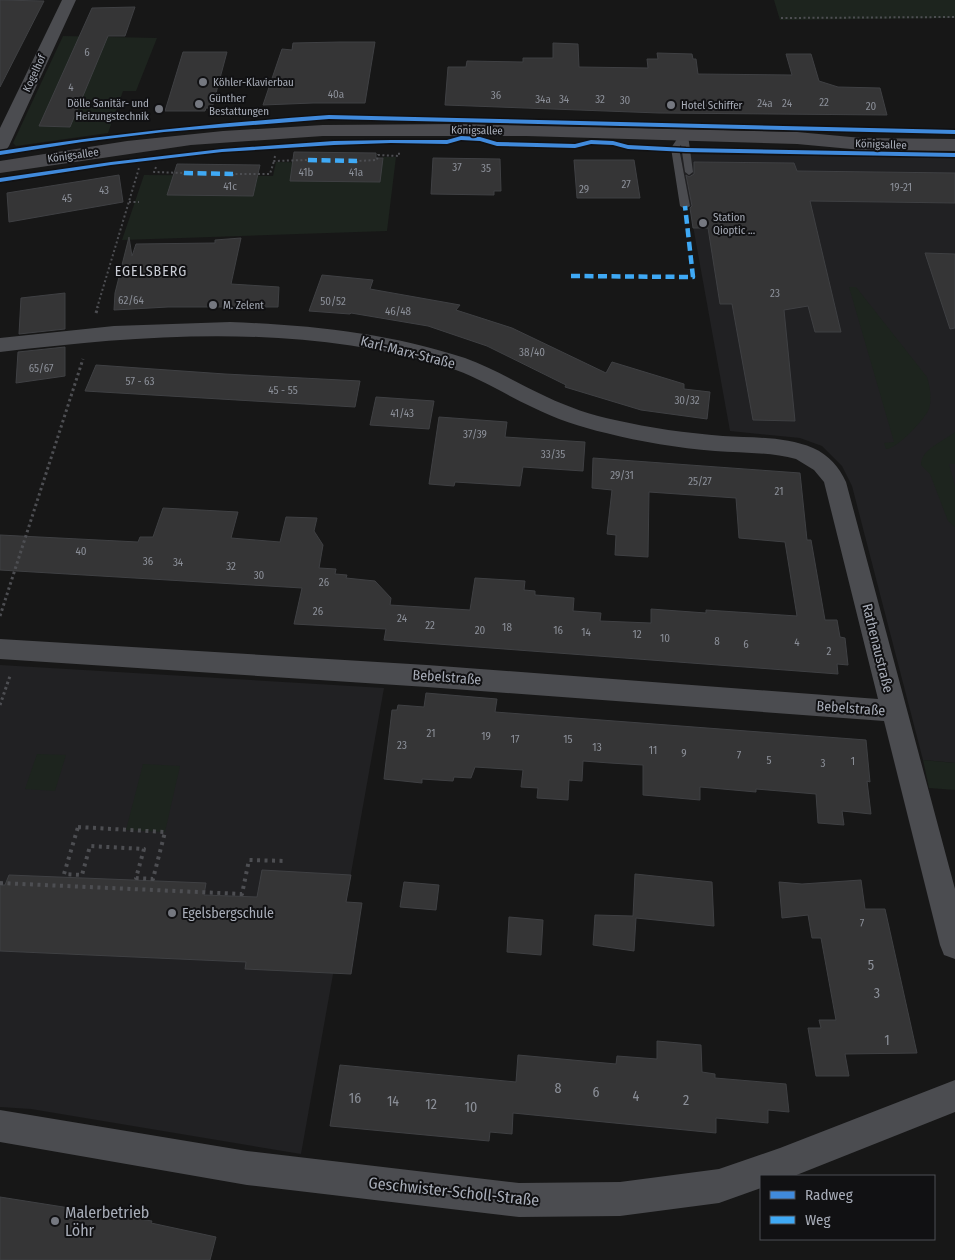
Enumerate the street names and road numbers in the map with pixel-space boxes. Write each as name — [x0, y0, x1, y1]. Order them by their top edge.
street label: Kogelhof — [20, 52, 49, 94]
street label: Königsallee — [451, 124, 503, 137]
street label: Königsallee — [855, 137, 907, 152]
street label: Königsallee — [47, 145, 100, 166]
street label: Karl-Marx-Straße — [359, 333, 457, 372]
street label: Rathenaustraße — [858, 602, 897, 694]
street label: Bebelstraße — [412, 667, 482, 688]
street label: Bebelstraße — [816, 698, 886, 719]
street label: Geschwister-Scholl-Straße — [368, 1173, 540, 1210]

